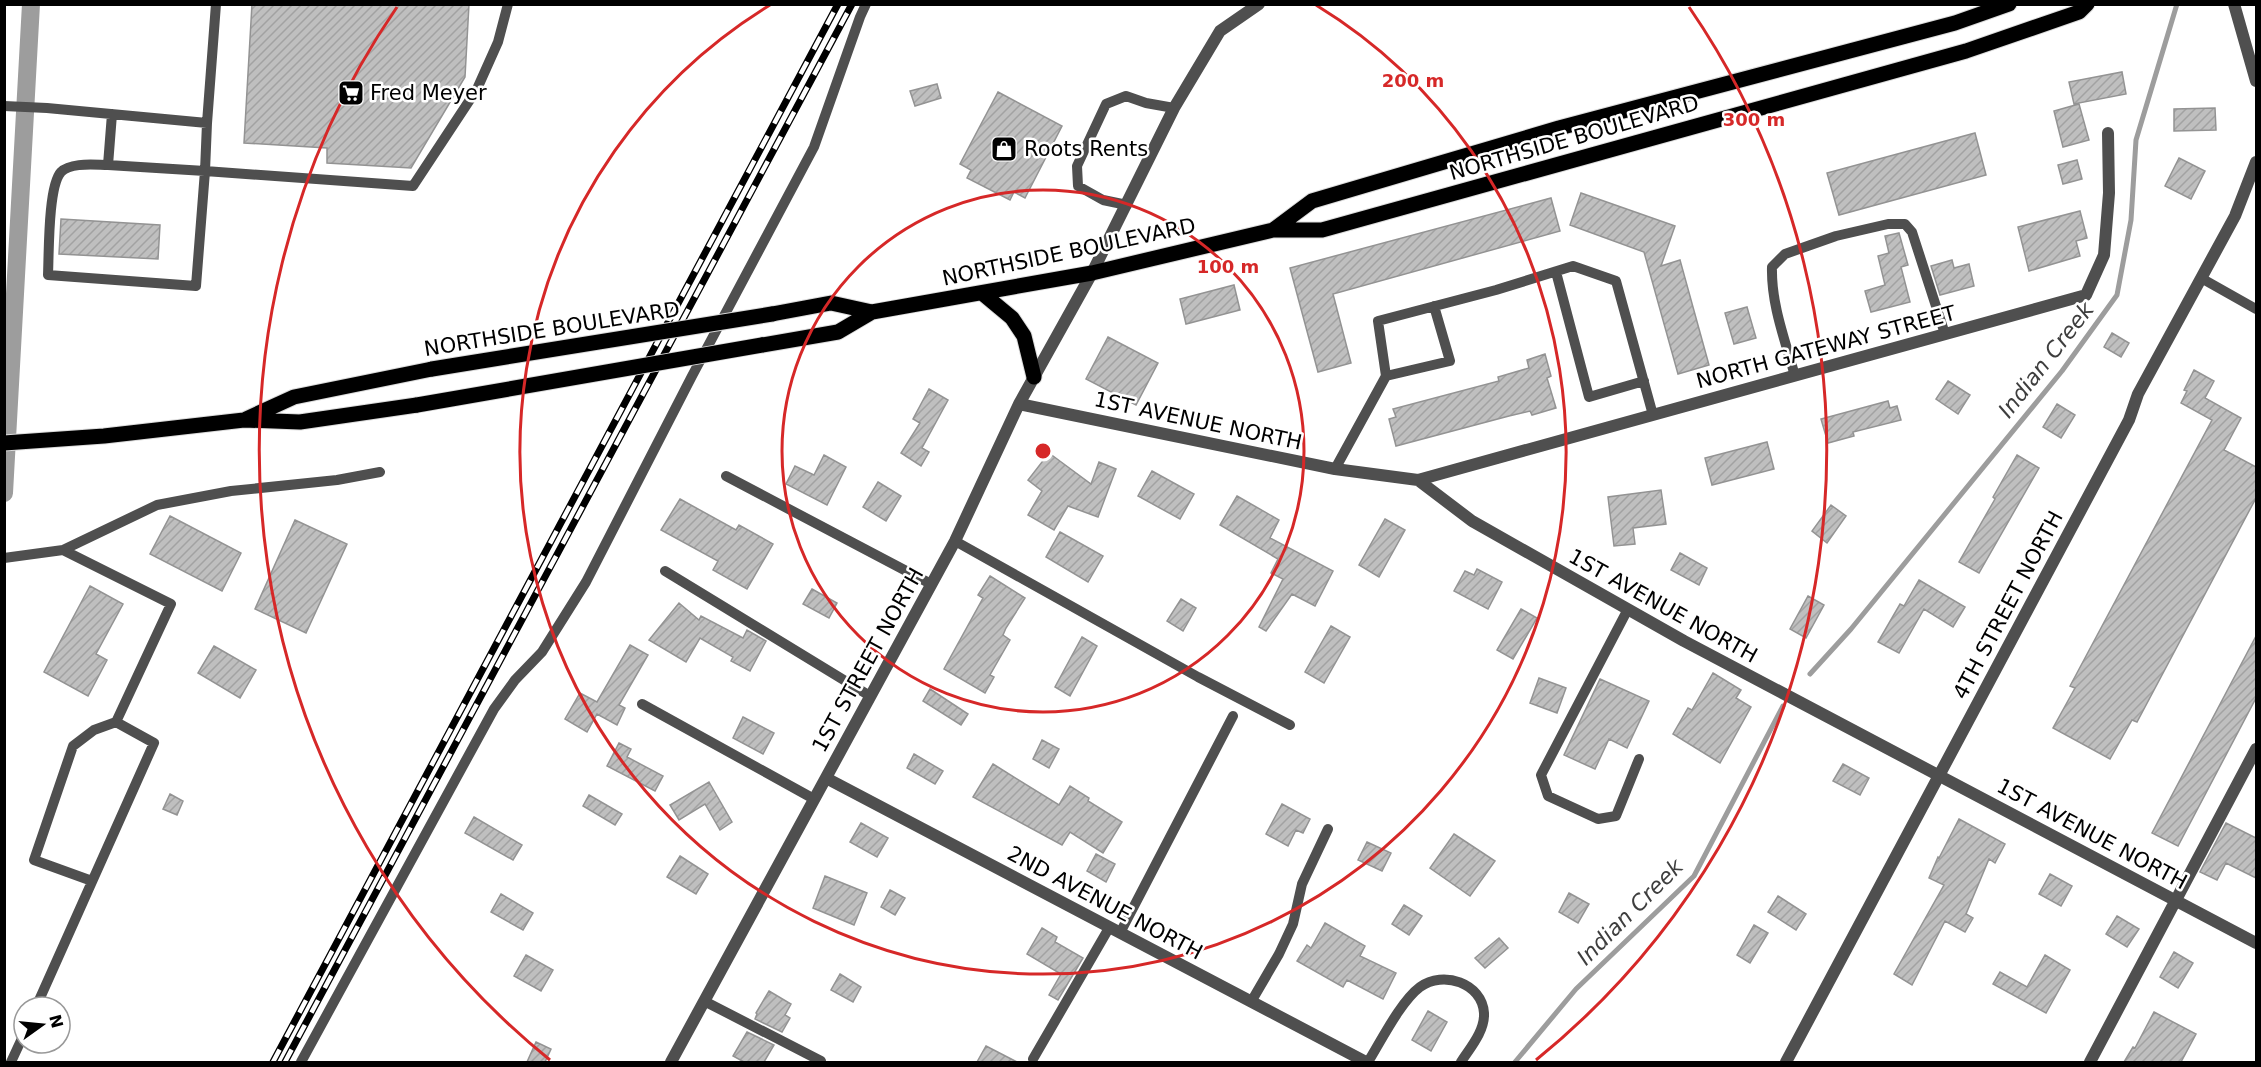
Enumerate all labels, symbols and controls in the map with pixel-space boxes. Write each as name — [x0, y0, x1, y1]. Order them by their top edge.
text: 200 m — [1382, 70, 1444, 91]
supermarket icon: Fred Meyer — [336, 78, 366, 108]
place label: Fred Meyer — [370, 81, 487, 105]
street label: NORTHSIDE BOULEVARD — [1446, 91, 1702, 185]
text: 300 m — [1723, 109, 1785, 130]
shop icon: Roots Rents — [989, 134, 1019, 164]
place label: Roots Rents — [1024, 137, 1148, 161]
street label: NORTHSIDE BOULEVARD — [940, 213, 1198, 291]
text: 100 m — [1197, 256, 1259, 277]
water label: Indian Creek — [1993, 296, 2099, 423]
street label: NORTHSIDE BOULEVARD — [422, 297, 682, 361]
street label: NORTH GATEWAY STREET — [1694, 301, 1959, 393]
street label: 1ST AVENUE NORTH — [1092, 387, 1304, 455]
centre of rings — [1033, 441, 1053, 461]
street label: 4TH STREET NORTH — [1948, 507, 2068, 703]
street label: 1ST AVENUE NORTH — [1565, 544, 1761, 668]
street label: 1ST STREET NORTH — [807, 564, 929, 756]
street label: 1ST AVENUE NORTH — [1993, 774, 2191, 894]
street label: 2ND AVENUE NORTH — [1003, 841, 1207, 965]
water label: Indian Creek — [1572, 853, 1689, 970]
north arrow — [12, 995, 72, 1055]
text: N — [45, 1012, 67, 1030]

